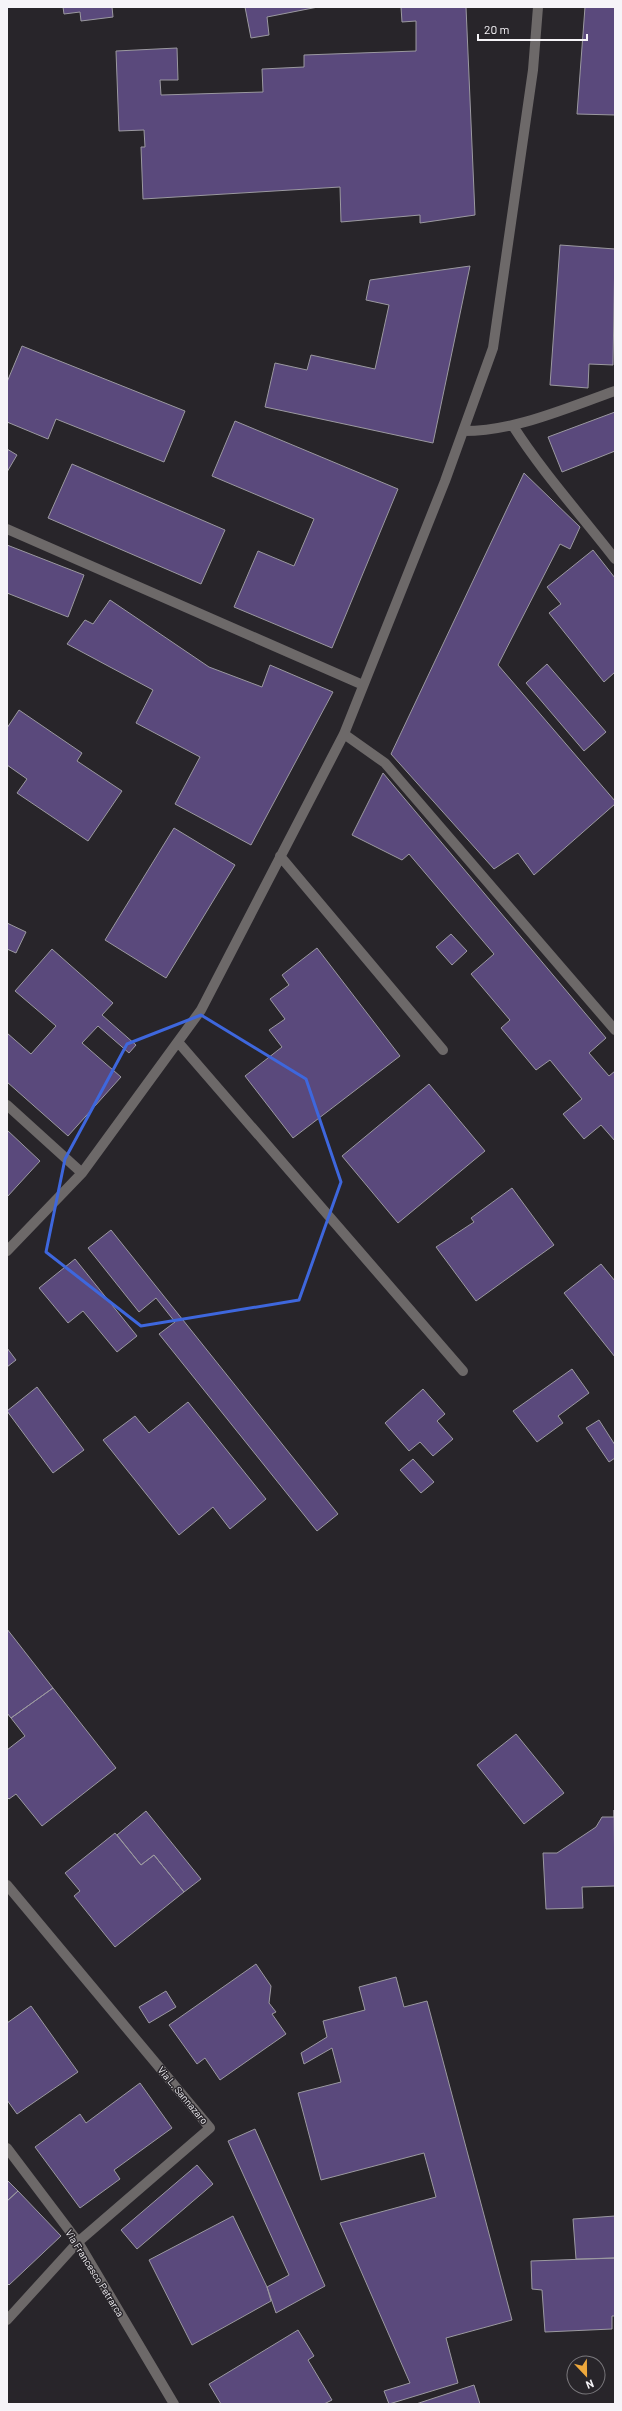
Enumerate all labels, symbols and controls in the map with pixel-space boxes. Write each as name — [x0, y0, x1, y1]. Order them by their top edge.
scale bar — [478, 16, 587, 42]
text: 20 m — [484, 22, 510, 36]
street label: Via L. Sannazaro — [155, 2064, 211, 2126]
street label: Via Francesco Petrarca — [63, 2227, 127, 2319]
north arrow — [566, 2355, 606, 2395]
text: N — [584, 2377, 596, 2392]

